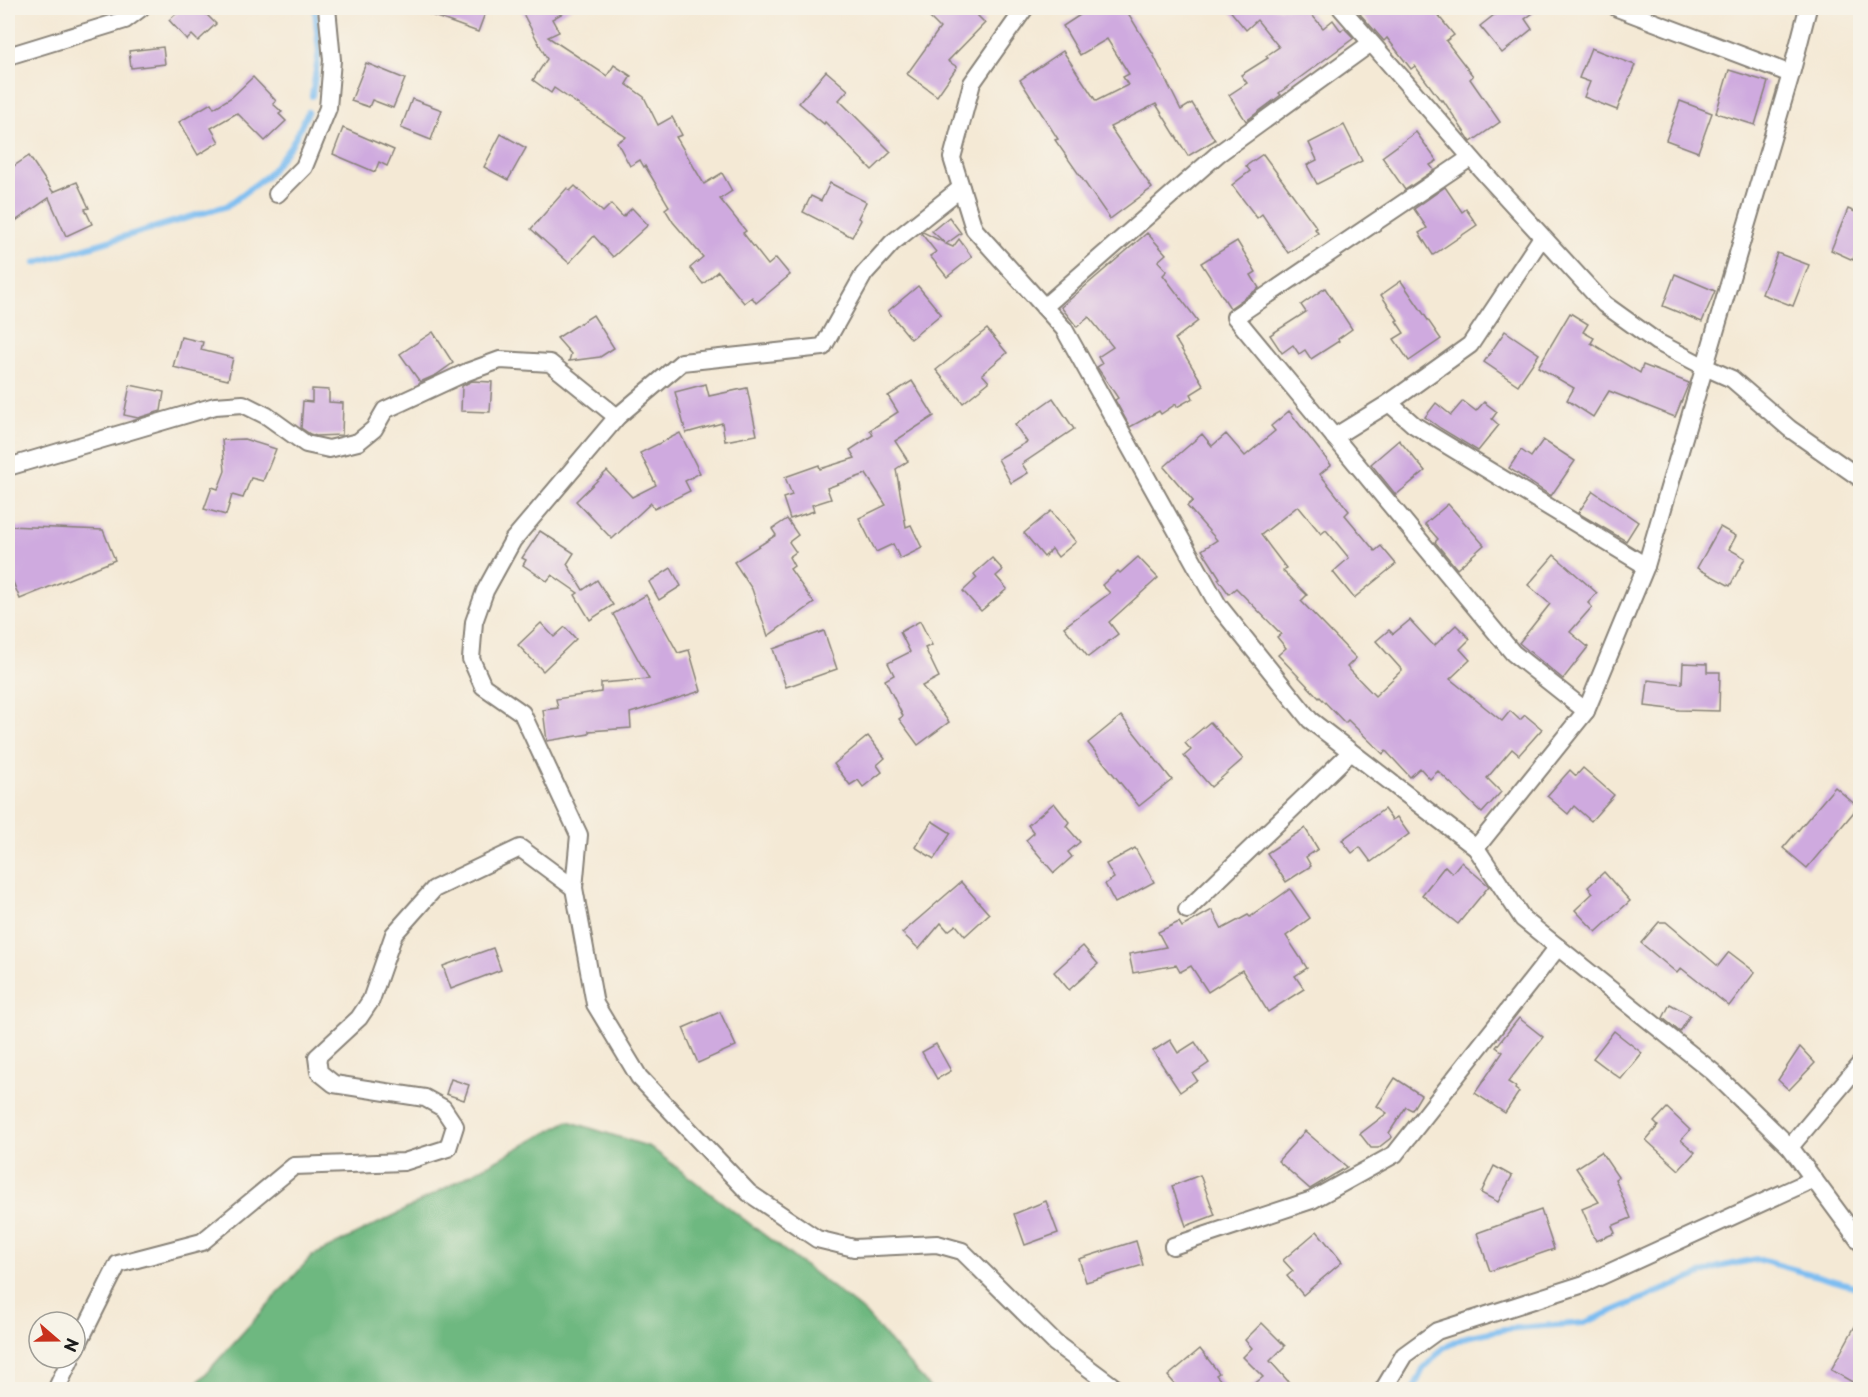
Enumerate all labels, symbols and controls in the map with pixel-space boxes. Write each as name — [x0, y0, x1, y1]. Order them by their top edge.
north arrow — [27, 1310, 87, 1370]
text: N — [59, 1335, 85, 1356]

